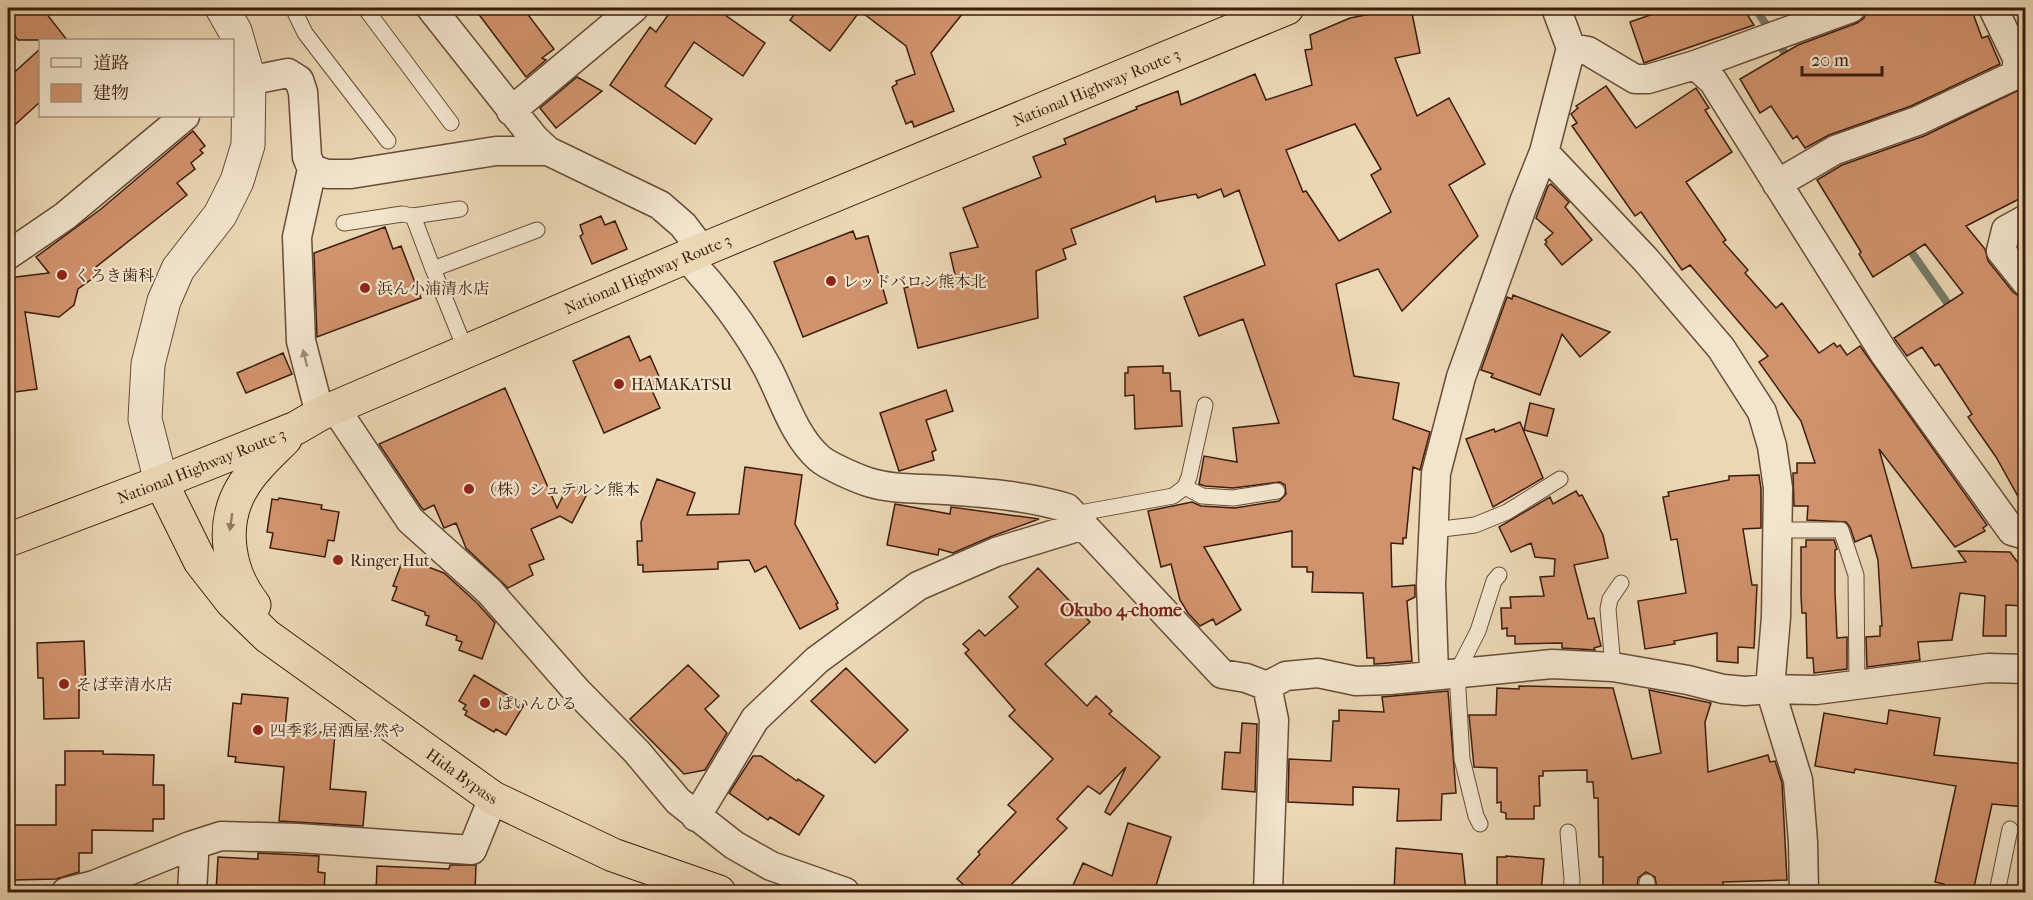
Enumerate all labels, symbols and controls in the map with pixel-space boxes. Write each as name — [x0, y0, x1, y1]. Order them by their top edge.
legend — [39, 39, 234, 117]
scale bar — [1802, 39, 1882, 77]
street label: National Highway Route 3 — [1010, 44, 1183, 130]
text: 20 m — [1811, 50, 1849, 71]
text: 道路 — [93, 53, 129, 74]
text: 建物 — [93, 83, 129, 104]
street label: National Highway Route 3 — [561, 230, 734, 318]
place label: くろき歯科 — [74, 266, 154, 285]
marker: くろき歯科 — [55, 268, 69, 282]
place label: レッドバロン熊本北 — [843, 272, 987, 291]
marker: レッドバロン熊本北 — [824, 274, 838, 288]
place label: 浜ん小浦清水店 — [377, 279, 489, 298]
marker: 浜ん小浦清水店 — [358, 281, 372, 295]
one-way arrow — [300, 349, 310, 367]
place label: HAMAKATSU — [631, 375, 733, 394]
marker: HAMAKATSU — [612, 377, 626, 391]
street label: National Highway Route 3 — [114, 424, 288, 507]
place label: （株）シュテルン熊本 — [481, 480, 639, 499]
marker: （株）シュテルン熊本 — [462, 482, 476, 496]
one-way arrow — [226, 512, 235, 531]
place label: Ringer Hut — [350, 551, 430, 570]
marker: Ringer Hut — [331, 553, 345, 567]
district label: Okubo 4-chome — [1060, 600, 1182, 621]
place label: そば幸清水店 — [76, 675, 172, 694]
marker: そば幸清水店 — [57, 677, 71, 691]
place label: ぱいんひる — [497, 694, 577, 713]
marker: ぱいんひる — [478, 696, 492, 710]
place label: 四季彩 居酒屋 然や — [270, 721, 405, 740]
marker: 四季彩 居酒屋 然や — [251, 723, 265, 737]
street label: Hida Bypass — [423, 744, 501, 808]

